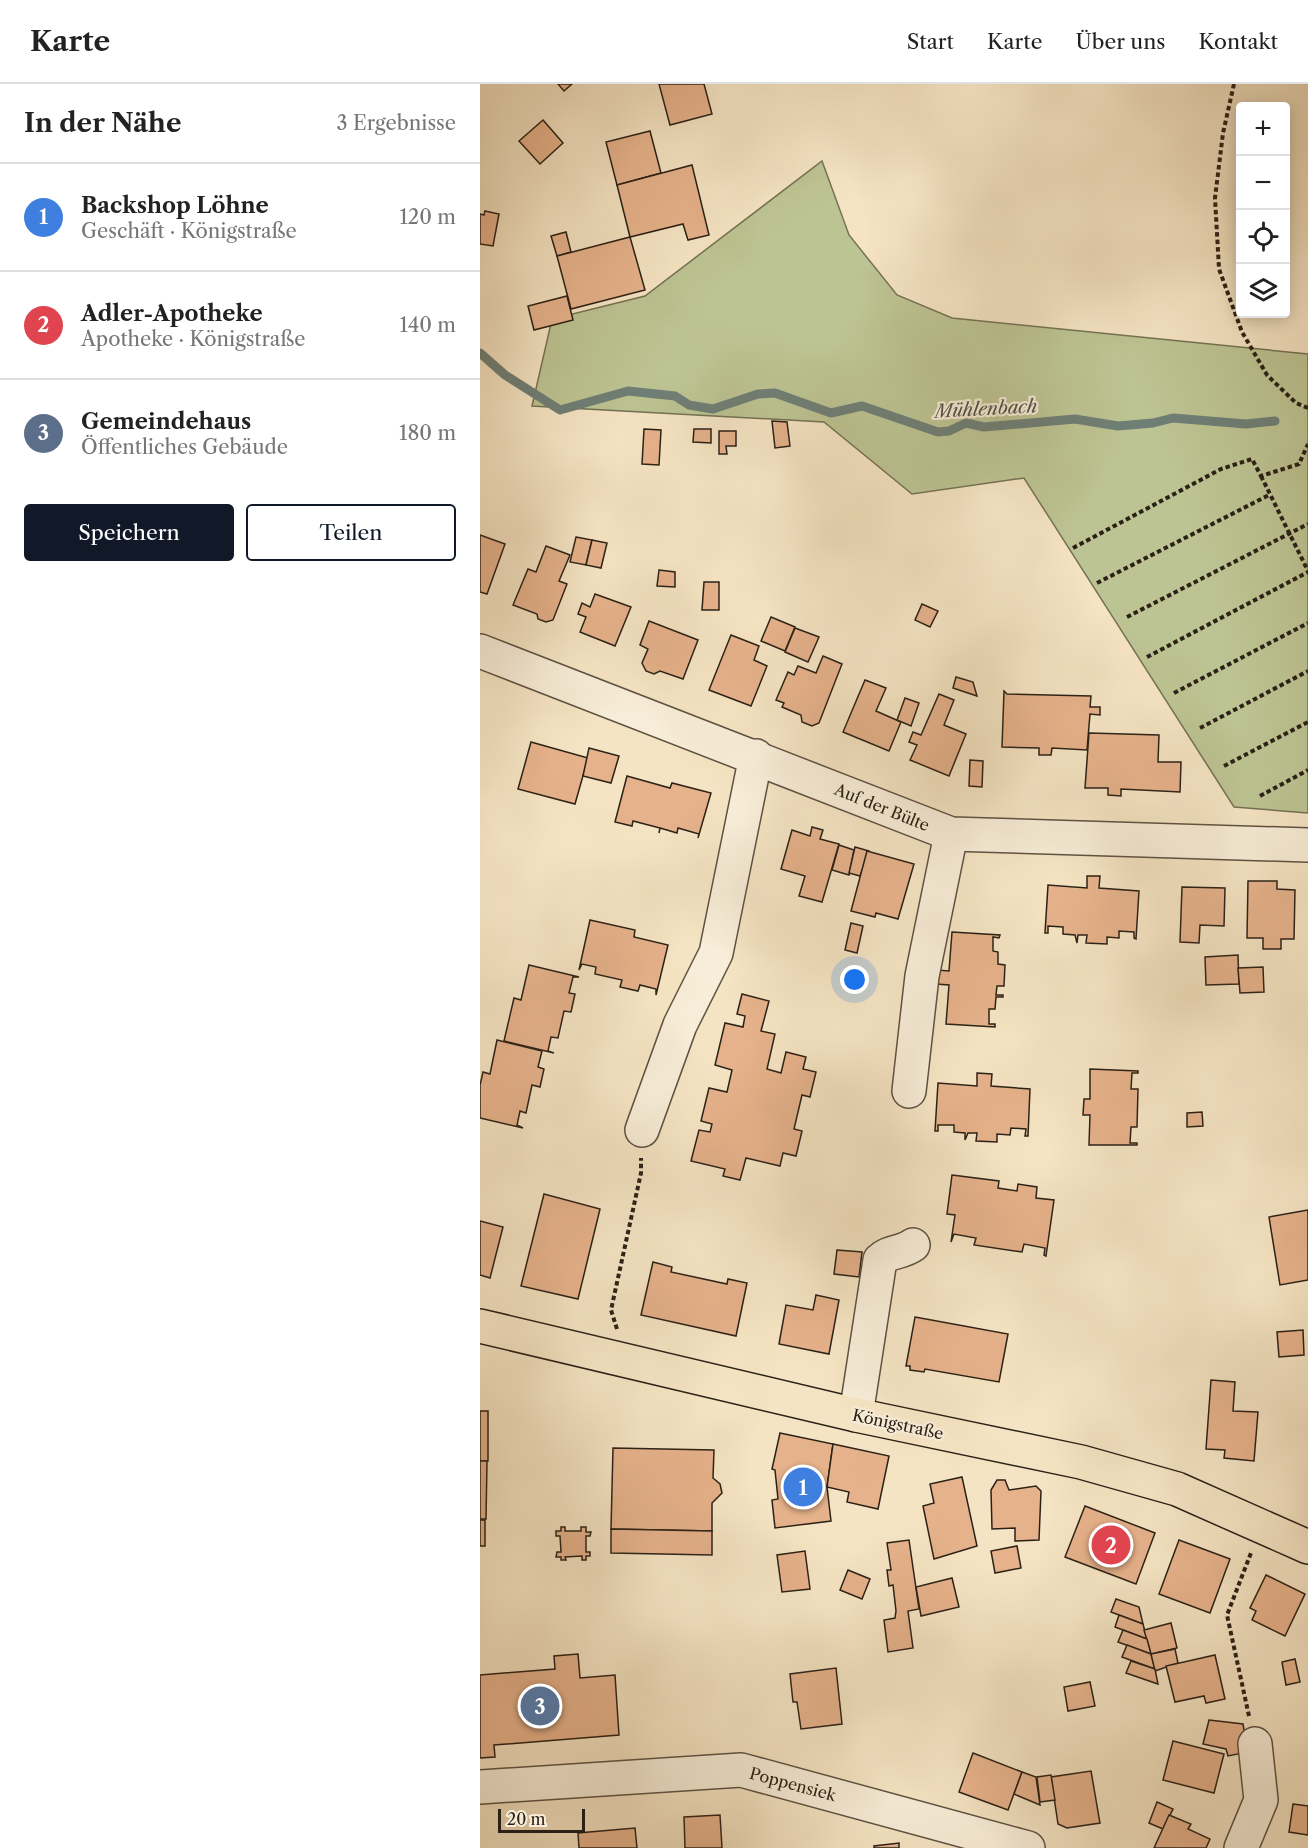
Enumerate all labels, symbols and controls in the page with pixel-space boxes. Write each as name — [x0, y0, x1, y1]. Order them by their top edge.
text: Karte — [30, 24, 110, 58]
text: Start — [907, 29, 954, 54]
text: Karte — [987, 29, 1043, 54]
text: Über uns — [1076, 29, 1165, 54]
text: Kontakt — [1198, 29, 1278, 54]
map controls — [1236, 102, 1290, 318]
button: + — [1236, 102, 1290, 156]
text: In der Nähe — [24, 107, 181, 139]
text: 3 Ergebnisse — [337, 111, 456, 135]
button: − — [1236, 156, 1290, 210]
text: Backshop Löhne — [81, 192, 269, 219]
text: 1 — [39, 205, 48, 229]
text: 120 m — [399, 205, 456, 229]
button: locate — [1236, 210, 1290, 264]
text: Geschäft · Königstraße — [81, 219, 297, 243]
button: layers — [1236, 264, 1290, 318]
text: Adler-Apotheke — [81, 300, 263, 327]
text: 2 — [38, 313, 49, 337]
text: 140 m — [399, 313, 456, 337]
text: Apotheke · Königstraße — [81, 327, 305, 351]
water label: Mühlenbach — [932, 395, 1038, 423]
text: Gemeindehaus — [81, 408, 251, 435]
text: 3 — [38, 421, 49, 445]
text: 180 m — [399, 421, 456, 445]
text: Öffentliches Gebäude — [81, 435, 288, 459]
button: Speichern — [24, 504, 234, 561]
button: Teilen — [246, 504, 456, 561]
street label: Auf der Bülte — [831, 778, 933, 835]
your location — [840, 965, 869, 994]
street label: Königstraße — [851, 1405, 945, 1443]
pin: 1 — [784, 1464, 822, 1510]
pin: 2 — [1092, 1522, 1130, 1568]
pin: 3 — [520, 1684, 560, 1728]
street label: Poppensiek — [748, 1763, 839, 1805]
scale bar — [498, 1806, 585, 1834]
text: 20 m — [507, 1809, 546, 1829]

